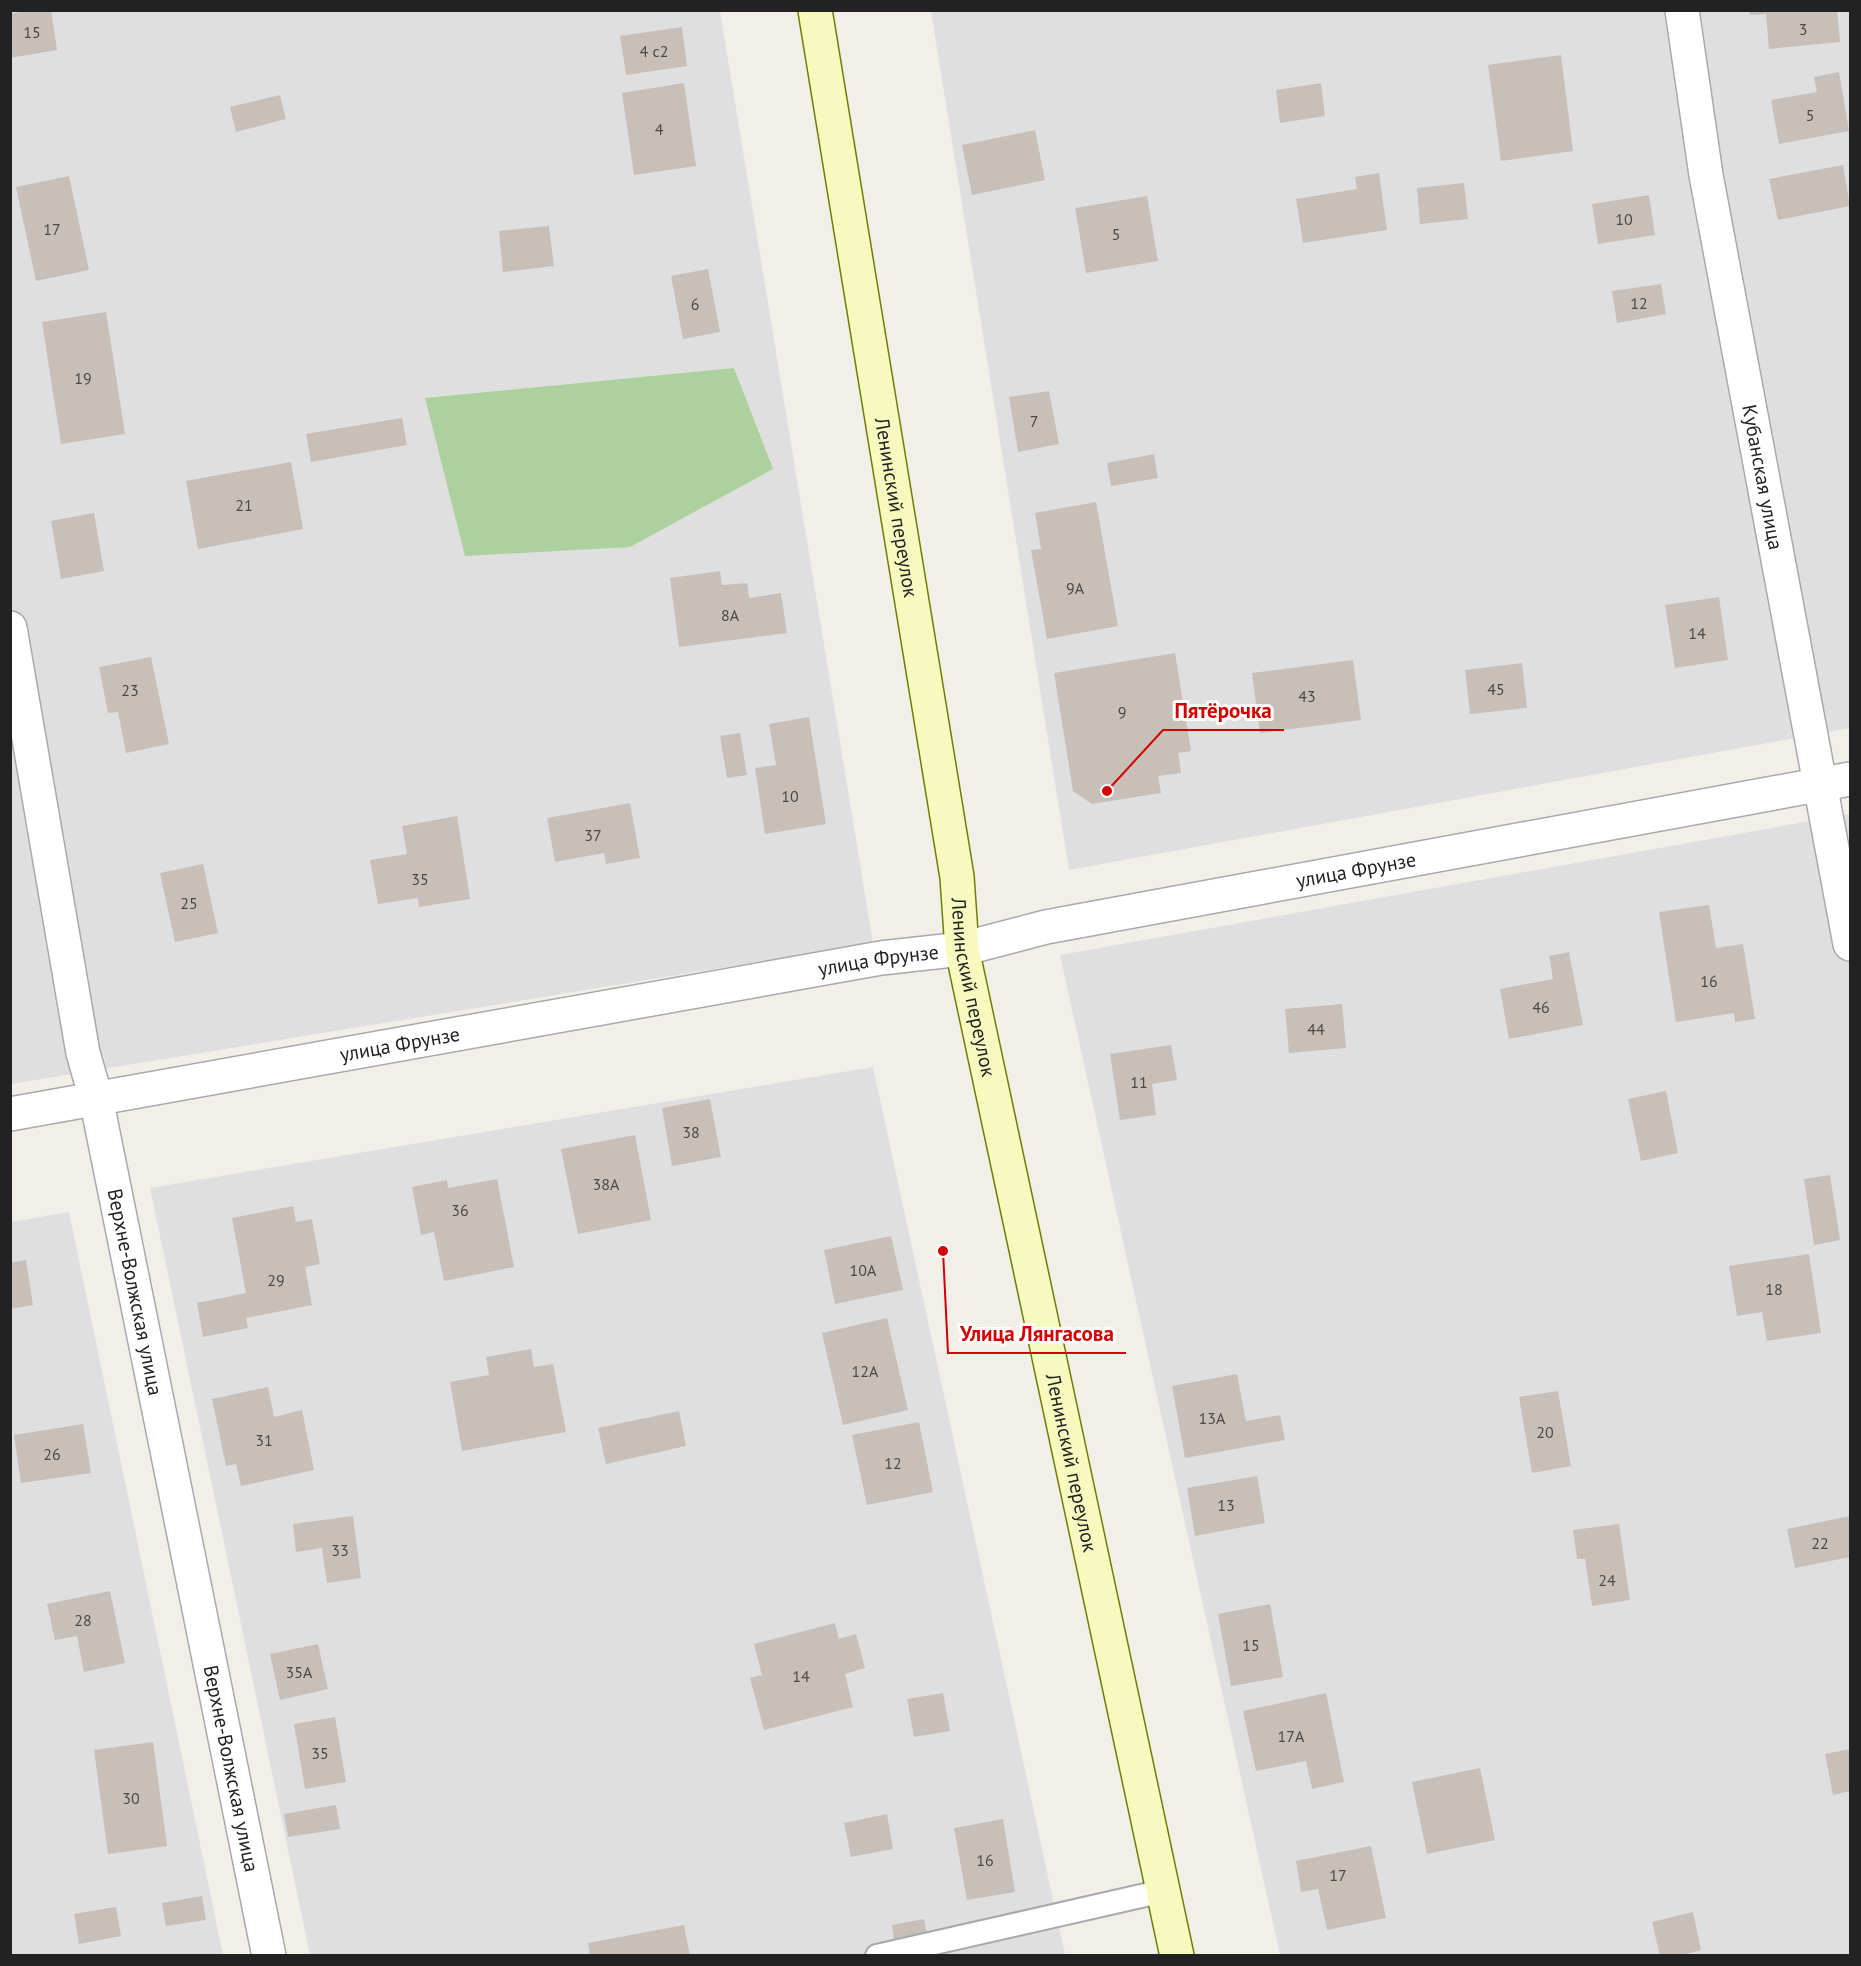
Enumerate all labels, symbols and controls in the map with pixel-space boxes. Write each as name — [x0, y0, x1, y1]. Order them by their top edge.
house number: 3 — [1799, 19, 1807, 39]
house number: 15 — [23, 22, 41, 42]
house number: 4 с2 — [640, 41, 668, 61]
house number: 5 — [1806, 105, 1814, 125]
house number: 4 — [655, 119, 664, 139]
house number: 10 — [1615, 209, 1633, 229]
house number: 17 — [43, 219, 61, 239]
house number: 5 — [1112, 224, 1120, 244]
house number: 12 — [1630, 293, 1648, 313]
house number: 6 — [691, 294, 699, 314]
house number: 19 — [74, 368, 92, 388]
street label: Кубанская улица — [1736, 402, 1789, 552]
house number: 7 — [1030, 411, 1038, 431]
street label: Ленинский переулок — [869, 415, 924, 600]
house number: 21 — [235, 495, 253, 515]
house number: 9А — [1066, 578, 1085, 598]
house number: 8А — [721, 605, 740, 625]
house number: 14 — [1688, 623, 1706, 643]
house number: 45 — [1487, 679, 1505, 699]
house number: 23 — [121, 680, 139, 700]
house number: 43 — [1298, 686, 1316, 706]
callout: Пятёрочка — [1163, 691, 1284, 730]
text: Пятёрочка — [1174, 697, 1272, 724]
house number: 9 — [1118, 702, 1126, 722]
house number: 10 — [781, 786, 799, 806]
house number: 37 — [584, 825, 602, 845]
street label: улица Фрунзе — [1294, 846, 1418, 894]
house number: 35 — [411, 869, 429, 889]
house number: 25 — [180, 893, 198, 913]
street label: Ленинский переулок — [945, 896, 1002, 1080]
street label: улица Фрунзе — [816, 939, 940, 982]
house number: 16 — [1700, 971, 1718, 991]
house number: 46 — [1532, 997, 1550, 1017]
house number: 44 — [1307, 1019, 1325, 1039]
street label: улица Фрунзе — [338, 1021, 462, 1068]
house number: 11 — [1130, 1072, 1148, 1092]
house number: 38 — [682, 1122, 700, 1142]
house number: 38А — [593, 1174, 620, 1194]
street label: Верхне-Волжская улица — [102, 1186, 169, 1398]
house number: 36 — [451, 1200, 469, 1220]
house number: 10А — [850, 1260, 877, 1280]
house number: 29 — [267, 1270, 285, 1290]
house number: 18 — [1765, 1279, 1783, 1299]
callout: Улица Лянгасова — [948, 1314, 1126, 1353]
text: Улица Лянгасова — [959, 1320, 1114, 1347]
house number: 12А — [852, 1361, 879, 1381]
street label: Ленинский переулок — [1040, 1370, 1103, 1555]
house number: 13А — [1199, 1408, 1226, 1428]
house number: 20 — [1536, 1422, 1554, 1442]
house number: 31 — [255, 1430, 273, 1450]
house number: 26 — [43, 1444, 61, 1464]
house number: 12 — [884, 1453, 902, 1473]
house number: 13 — [1217, 1495, 1235, 1515]
house number: 22 — [1811, 1533, 1829, 1553]
house number: 33 — [331, 1540, 349, 1560]
house number: 24 — [1598, 1570, 1616, 1590]
house number: 28 — [74, 1610, 92, 1630]
house number: 15 — [1242, 1635, 1260, 1655]
house number: 35А — [286, 1662, 313, 1682]
street label: Верхне-Волжская улица — [198, 1663, 265, 1874]
house number: 14 — [792, 1666, 810, 1686]
house number: 17А — [1278, 1726, 1305, 1746]
house number: 35 — [311, 1743, 329, 1763]
house number: 30 — [122, 1788, 140, 1808]
house number: 16 — [976, 1850, 994, 1870]
house number: 17 — [1329, 1865, 1347, 1885]

